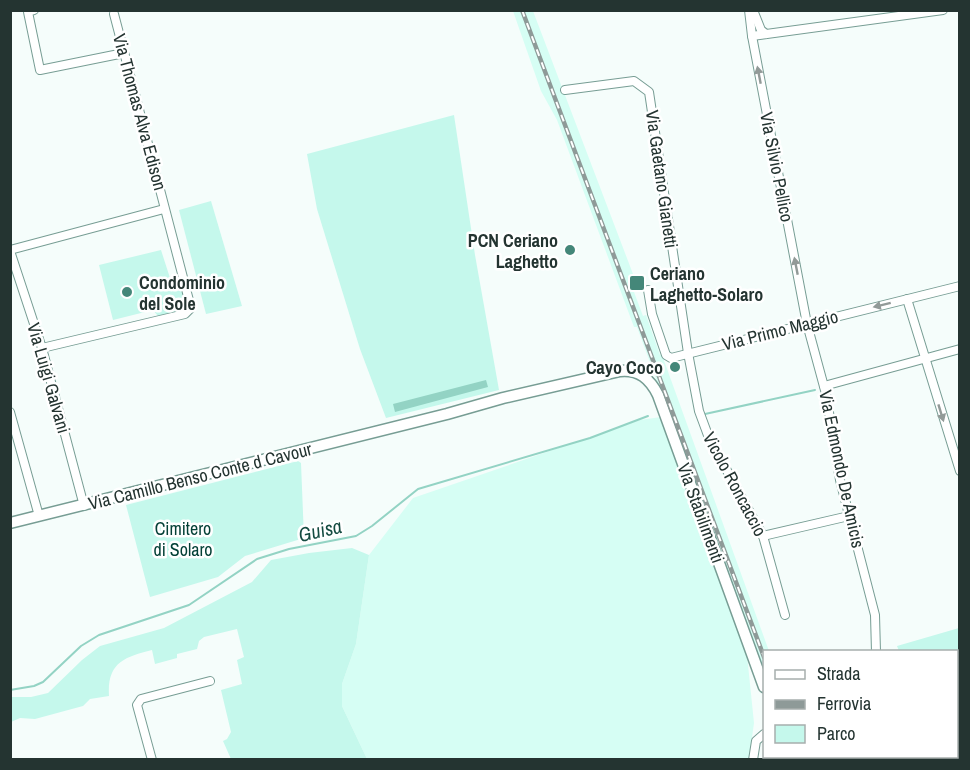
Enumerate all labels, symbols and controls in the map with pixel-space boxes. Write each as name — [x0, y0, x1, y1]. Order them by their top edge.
street label: Via Thomas Alva Edison — [107, 31, 173, 193]
one-way arrow — [754, 65, 763, 84]
street label: Via Gaetano Gianetti — [640, 108, 684, 250]
street label: Via Silvio Pellico — [754, 110, 800, 224]
place label: PCN Ceriano Laghetto — [468, 228, 558, 274]
marker: PCN Ceriano Laghetto — [563, 243, 577, 257]
one-way arrow — [791, 256, 800, 275]
place label: Ceriano Laghetto-Solaro — [650, 261, 763, 307]
place label: Condominio del Sole — [139, 270, 225, 316]
marker: Ceriano Laghetto-Solaro — [628, 274, 646, 292]
marker: Condominio del Sole — [120, 285, 134, 299]
one-way arrow — [873, 300, 892, 310]
street label: Via Primo Maggio — [719, 304, 841, 356]
street label: Via Luigi Galvani — [21, 320, 77, 436]
place label: Cayo Coco — [586, 355, 663, 380]
marker: Cayo Coco — [668, 360, 682, 374]
street label: Via Edmondo De Amicis — [813, 388, 871, 550]
one-way arrow — [937, 404, 946, 422]
street label: Vicolo Roncaccio — [697, 428, 773, 540]
street label: Via Camillo Benso Conte d Cavour — [86, 436, 314, 516]
street label: Via Stabilimenti — [671, 459, 731, 567]
water label: Guisa — [296, 512, 344, 548]
park label: Cimitero di Solaro — [153, 516, 213, 562]
legend — [763, 650, 958, 758]
text: Strada — [817, 661, 861, 686]
text: Ferrovia — [817, 691, 871, 716]
text: Parco — [817, 721, 856, 746]

